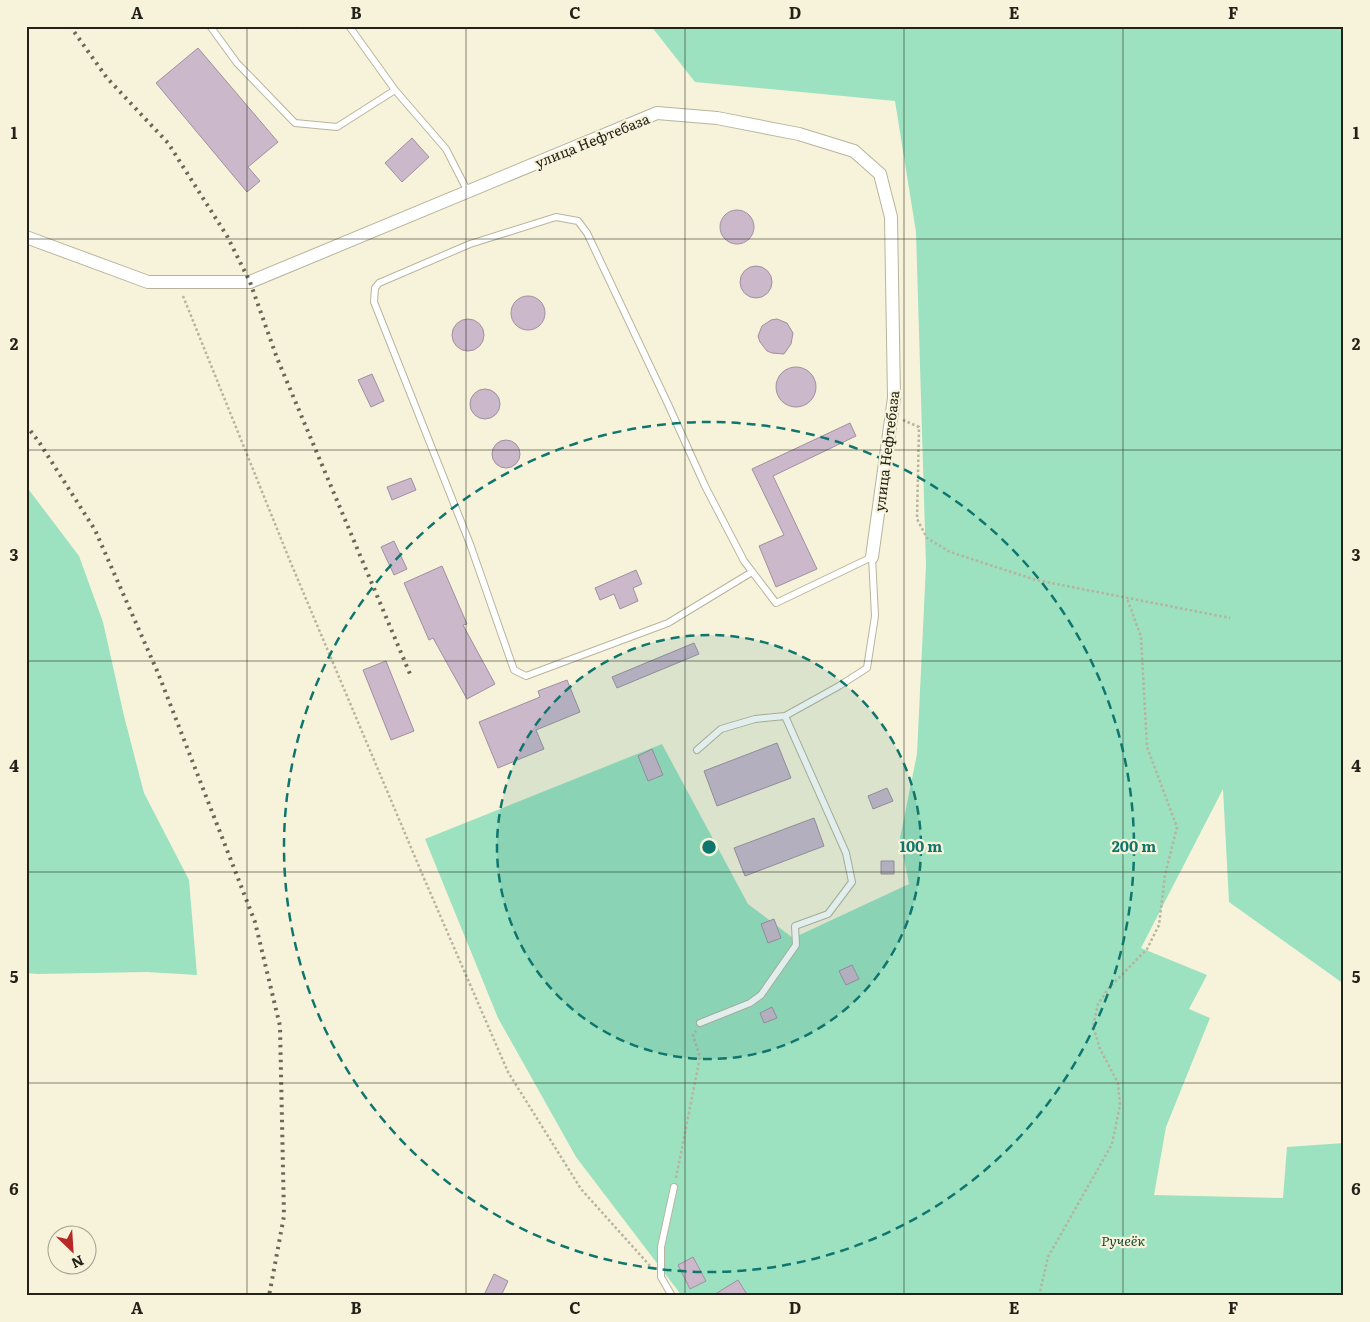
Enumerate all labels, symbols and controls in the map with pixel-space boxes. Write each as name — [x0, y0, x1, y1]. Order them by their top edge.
text: A — [131, 0, 143, 24]
text: B — [350, 0, 362, 24]
text: C — [569, 0, 581, 24]
text: D — [789, 0, 801, 24]
text: E — [1009, 0, 1020, 24]
text: F — [1228, 0, 1238, 24]
street label: улица Нефтебаза — [532, 108, 653, 172]
text: 1 — [11, 120, 18, 144]
text: 1 — [1353, 120, 1360, 144]
text: 2 — [10, 331, 19, 355]
text: 2 — [1352, 331, 1361, 355]
street label: улица Нефтебаза — [869, 389, 903, 513]
text: 3 — [10, 542, 19, 566]
text: 3 — [1352, 542, 1361, 566]
text: 4 — [9, 753, 19, 777]
text: 4 — [1351, 753, 1361, 777]
text: 100 m — [900, 834, 942, 857]
text: 200 m — [1112, 834, 1156, 857]
centre of rings — [700, 838, 718, 856]
text: 5 — [10, 964, 19, 988]
text: 5 — [1352, 964, 1361, 988]
text: 6 — [9, 1176, 19, 1200]
text: 6 — [1351, 1176, 1361, 1200]
north arrow — [48, 1224, 98, 1274]
park label: Ручеёк — [1101, 1230, 1145, 1250]
text: N — [68, 1251, 87, 1274]
text: A — [131, 1295, 143, 1319]
text: B — [350, 1295, 362, 1319]
text: C — [569, 1295, 581, 1319]
text: D — [789, 1295, 801, 1319]
text: E — [1009, 1295, 1020, 1319]
text: F — [1228, 1295, 1238, 1319]

